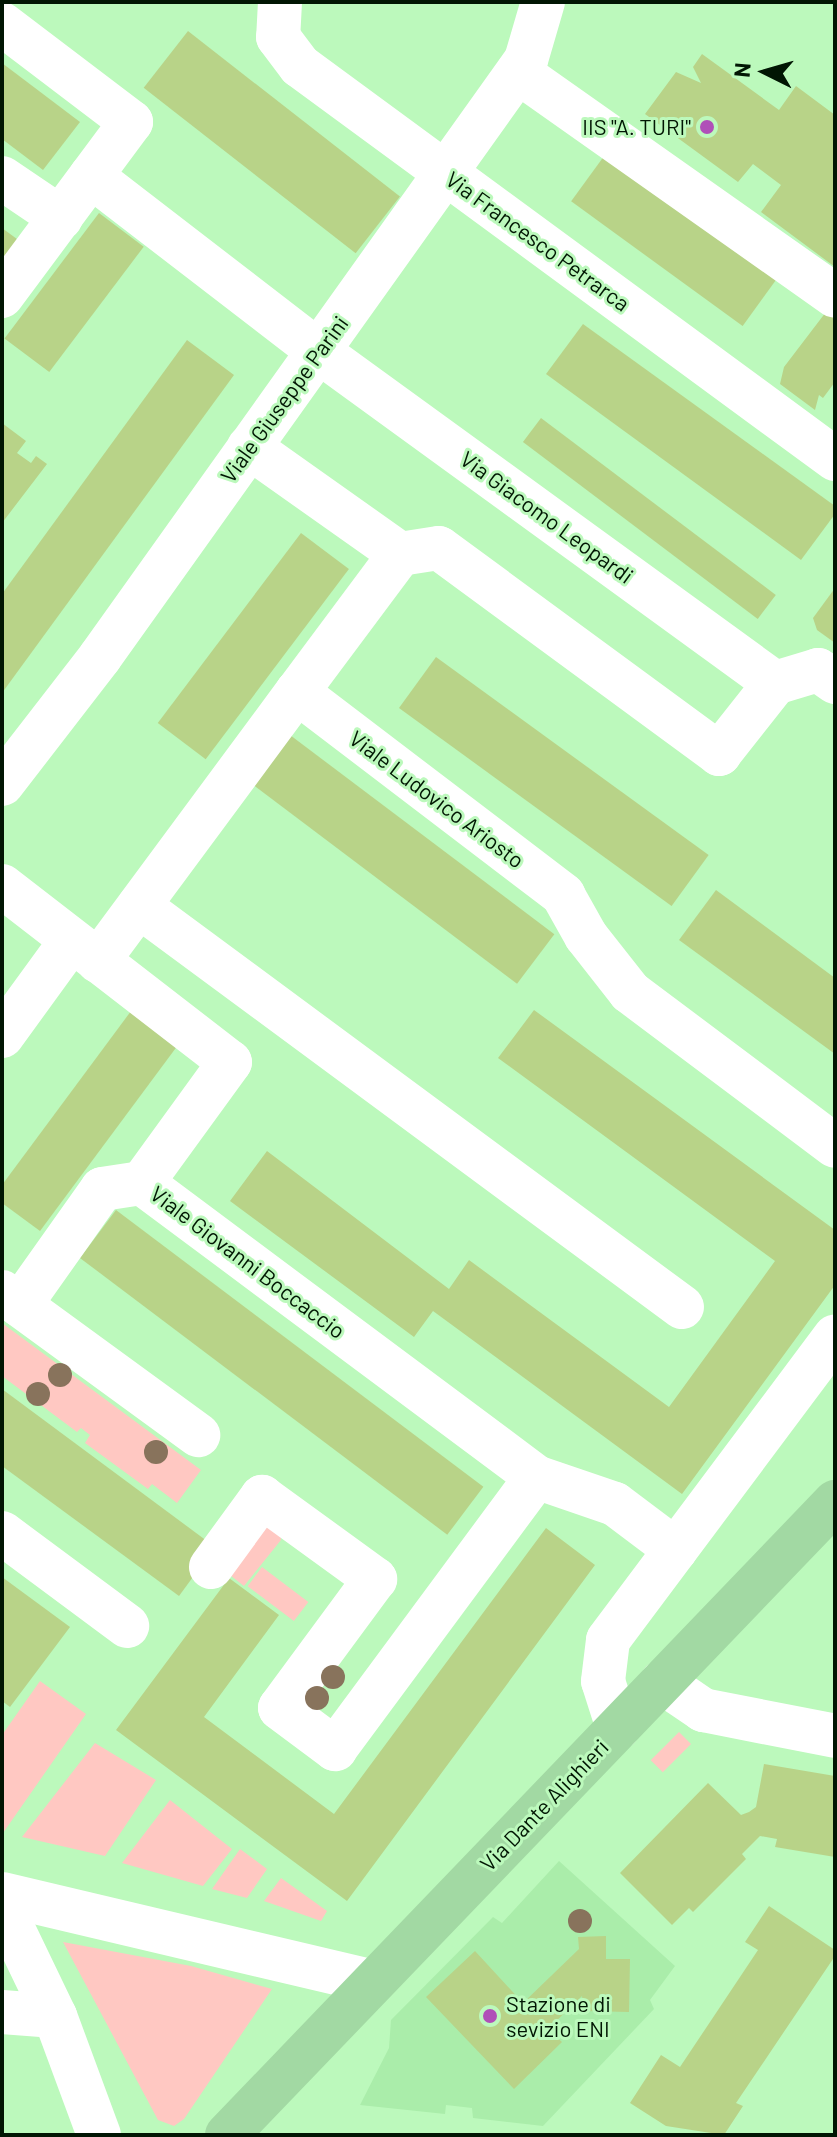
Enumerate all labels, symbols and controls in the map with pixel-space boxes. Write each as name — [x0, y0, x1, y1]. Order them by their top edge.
north arrow — [725, 32, 805, 112]
text: N — [728, 61, 755, 78]
place label: IIS "A. TURI" — [582, 114, 691, 140]
marker: IIS "A. TURI" — [698, 118, 716, 136]
street label: Via Francesco Petrarca — [441, 165, 635, 317]
street label: Viale Giuseppe Parini — [215, 310, 353, 488]
street label: Via Giacomo Leopardi — [455, 445, 639, 589]
street label: Viale Ludovico Ariosto — [344, 725, 530, 873]
street label: Viale Giovanni Boccaccio — [145, 1180, 351, 1344]
street label: Via Dante Alighieri — [474, 1734, 614, 1876]
place label: Stazione di sevizio ENI — [506, 1990, 611, 2042]
marker: Stazione di sevizio ENI — [481, 2007, 499, 2025]

